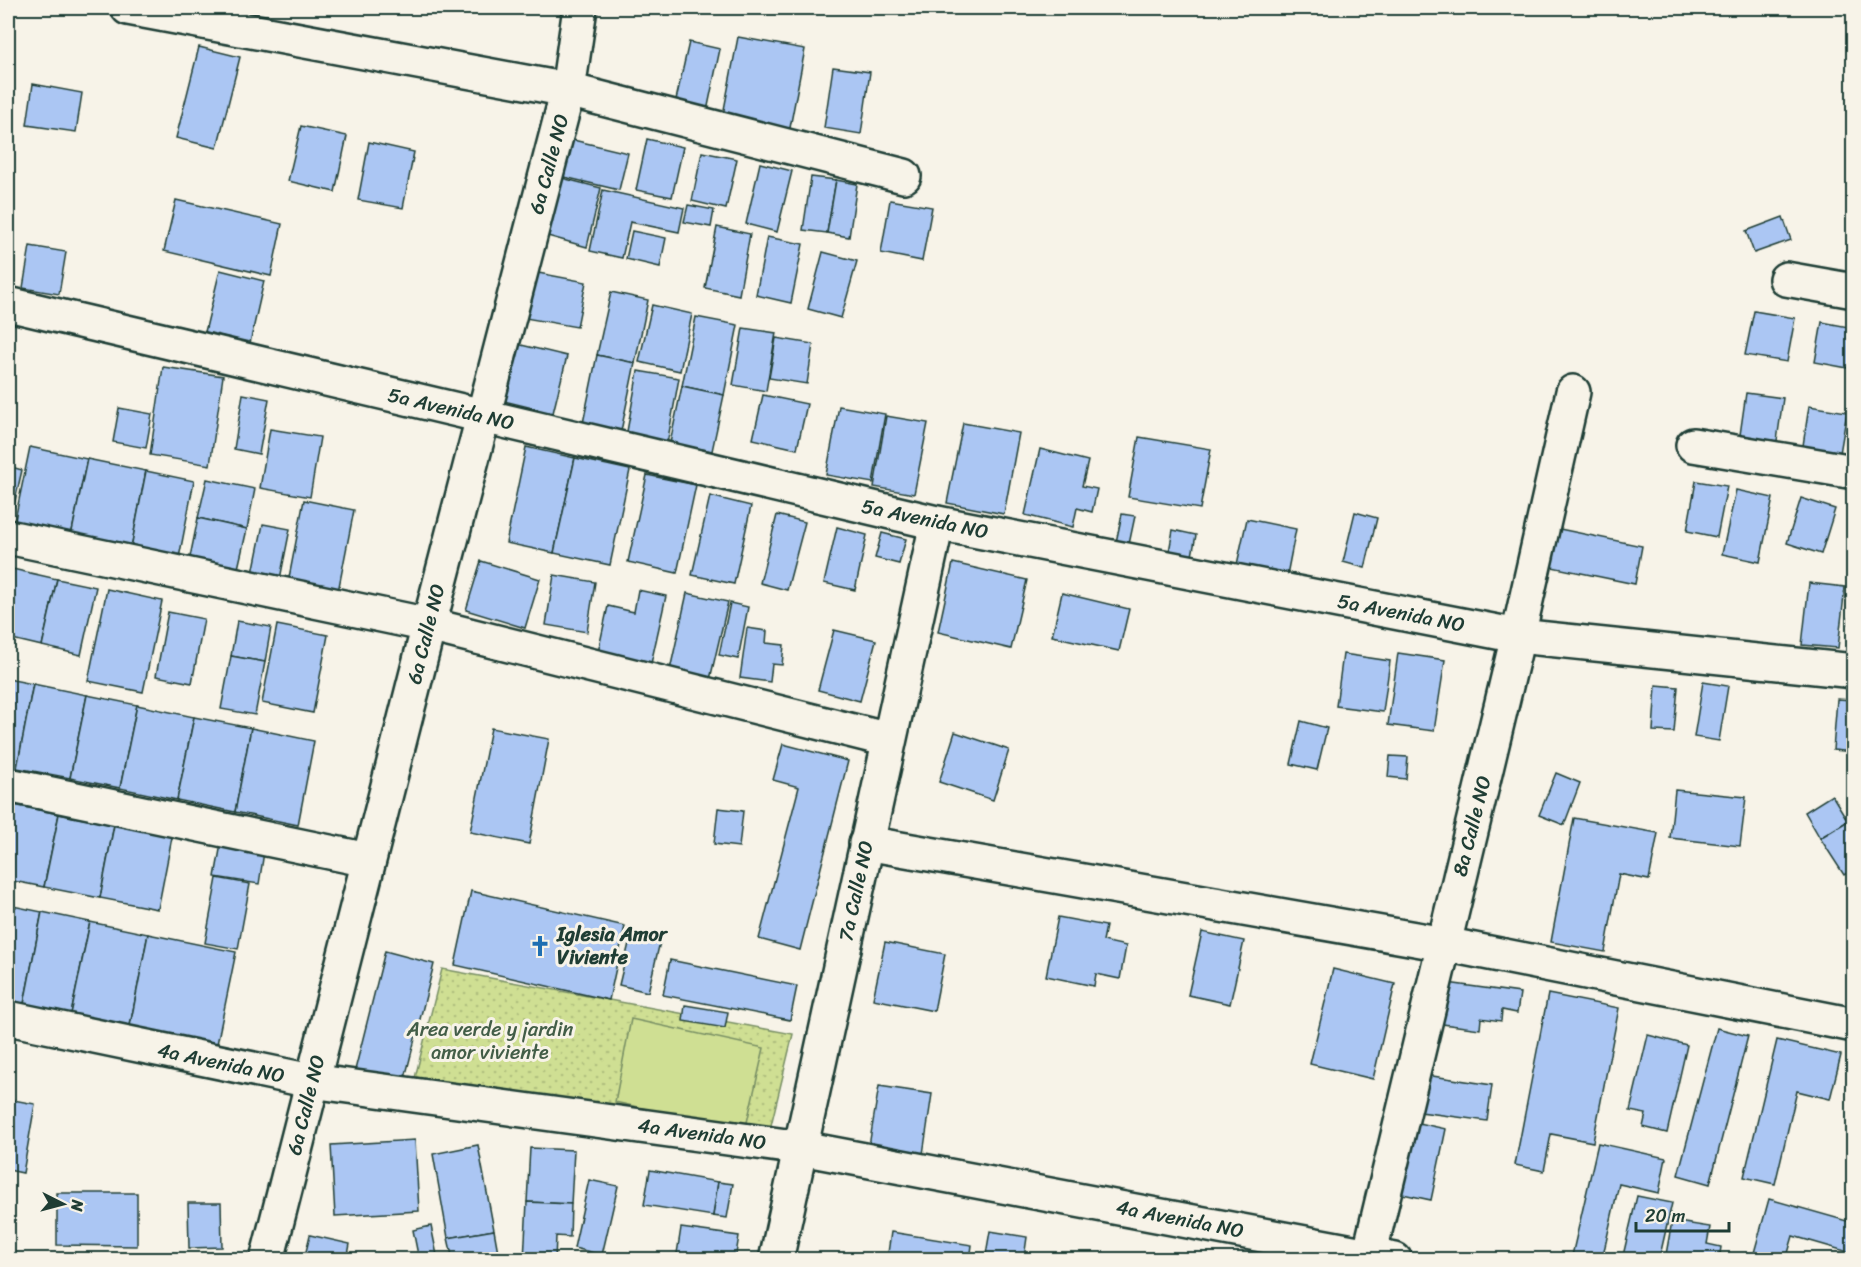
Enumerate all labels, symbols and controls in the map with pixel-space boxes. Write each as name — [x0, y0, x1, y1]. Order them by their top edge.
street label: 6a Calle NO — [519, 110, 579, 218]
street label: 5a Avenida NO — [384, 377, 518, 441]
street label: 5a Avenida NO — [858, 488, 992, 550]
street label: 6a Calle NO — [397, 580, 455, 688]
street label: 5a Avenida NO — [1334, 584, 1468, 642]
street label: 8a Calle NO — [1443, 772, 1501, 880]
street label: 7a Calle NO — [828, 837, 884, 945]
place label: Iglesia Amor Viviente — [556, 917, 669, 975]
church icon: Iglesia Amor Viviente — [528, 934, 552, 958]
park label: Area verde y jardin amor viviente — [406, 1012, 573, 1070]
street label: 4a Avenida NO — [154, 1032, 288, 1094]
street label: 6a Calle NO — [277, 1051, 335, 1159]
street label: 4a Avenida NO — [636, 1108, 769, 1160]
north arrow — [33, 1174, 93, 1234]
street label: 4a Avenida NO — [1113, 1189, 1247, 1249]
scale bar — [1636, 1195, 1729, 1233]
text: N — [62, 1197, 93, 1213]
text: 20 m — [1645, 1200, 1685, 1232]

